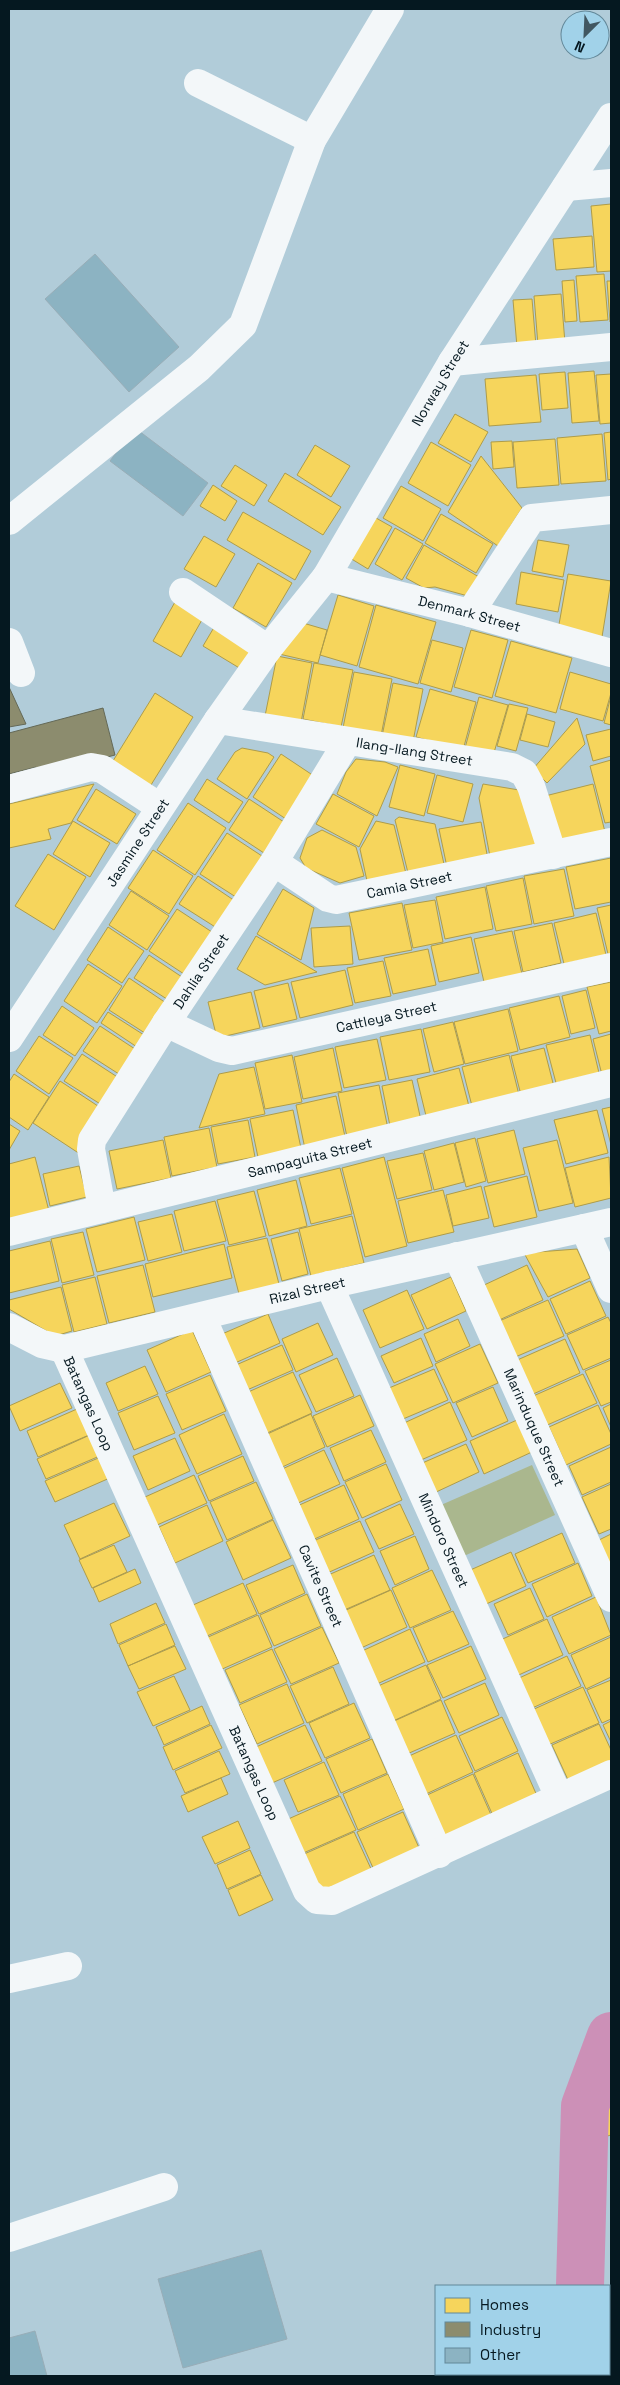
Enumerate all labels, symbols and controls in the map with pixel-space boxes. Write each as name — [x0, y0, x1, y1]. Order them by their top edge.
north arrow — [560, 10, 610, 60]
text: N — [572, 37, 588, 57]
street label: Norway Street — [408, 336, 473, 429]
street label: Denmark Street — [416, 591, 523, 636]
street label: Ilang-Ilang Street — [355, 733, 474, 770]
street label: Jasmine Street — [102, 795, 173, 890]
street label: Camia Street — [365, 867, 454, 902]
street label: Dahlia Street — [169, 930, 233, 1012]
street label: Cattleya Street — [334, 997, 438, 1037]
street label: Sampaguita Street — [246, 1133, 374, 1182]
street label: Rizal Street — [268, 1273, 347, 1308]
street label: Batangas Loop — [59, 1354, 118, 1454]
street label: Marinduque Street — [500, 1366, 569, 1489]
street label: Mindoro Street — [415, 1490, 473, 1591]
street label: Cavite Street — [295, 1542, 347, 1630]
street label: Batangas Loop — [225, 1723, 283, 1823]
legend — [435, 2285, 610, 2375]
text: Homes — [480, 2295, 529, 2314]
text: Industry — [480, 2320, 541, 2339]
text: Other — [480, 2345, 521, 2364]

